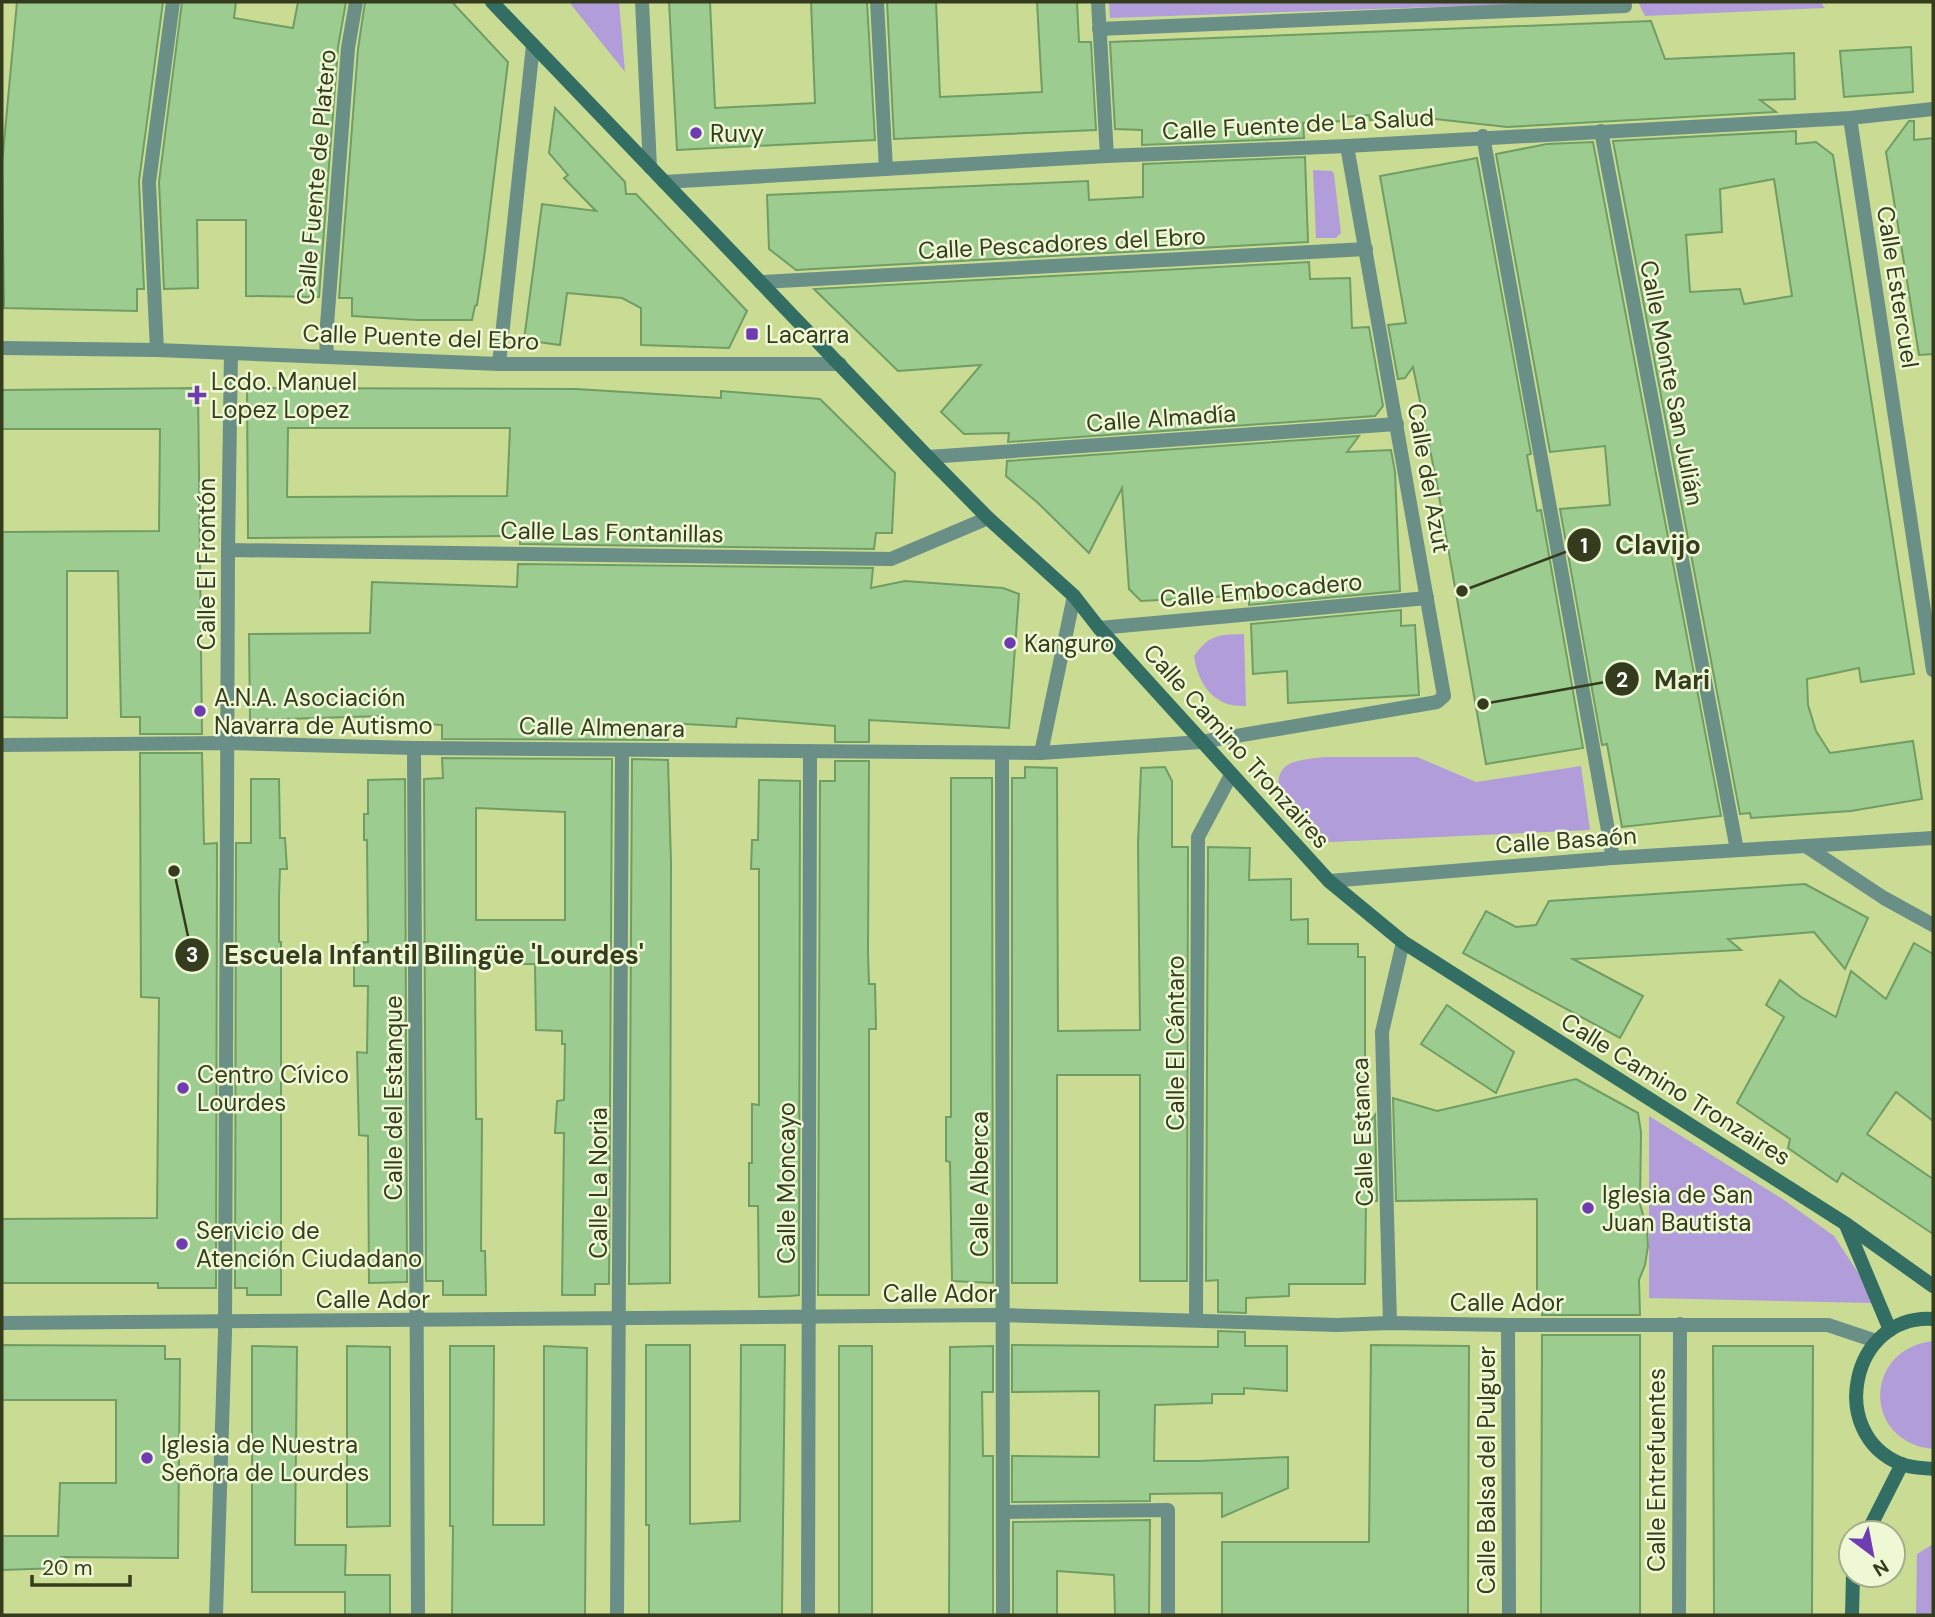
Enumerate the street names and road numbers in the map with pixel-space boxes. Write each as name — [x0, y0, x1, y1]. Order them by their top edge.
street label: Calle Fuente de Platero — [289, 48, 343, 306]
street label: Calle Fuente de La Salud — [1161, 101, 1435, 147]
street label: Calle Estercuel — [1870, 204, 1926, 370]
street label: Calle Pescadores del Ebro — [917, 220, 1207, 266]
street label: Calle Monte San Julián — [1633, 258, 1711, 508]
street label: Calle Puente del Ebro — [302, 317, 540, 357]
street label: Calle Almadía — [1085, 397, 1237, 439]
street label: Calle del Azut — [1401, 401, 1457, 555]
street label: Calle El Frontón — [191, 478, 222, 650]
street label: Calle Las Fontanillas — [500, 515, 724, 549]
street label: Calle Embocadero — [1158, 566, 1364, 614]
street label: Calle Camino Tronzaires — [1137, 637, 1337, 855]
street label: Calle Almenara — [519, 710, 685, 744]
street label: Calle Basaón — [1494, 820, 1638, 860]
street label: Calle El Cántaro — [1160, 955, 1191, 1131]
street label: Calle del Estanque — [378, 995, 409, 1201]
street label: Calle Camino Tronzaires — [1555, 1006, 1797, 1172]
street label: Calle Estanca — [1344, 1057, 1380, 1207]
street label: Calle Moncayo — [771, 1102, 802, 1264]
street label: Calle La Noria — [583, 1107, 614, 1259]
street label: Calle Alberca — [964, 1111, 995, 1257]
street label: Calle Ador — [883, 1278, 997, 1309]
street label: Calle Ador — [316, 1284, 430, 1315]
street label: Calle Ador — [1450, 1287, 1564, 1318]
street label: Calle Balsa del Pulguer — [1471, 1346, 1502, 1594]
street label: Calle Entrefuentes — [1641, 1368, 1672, 1572]

